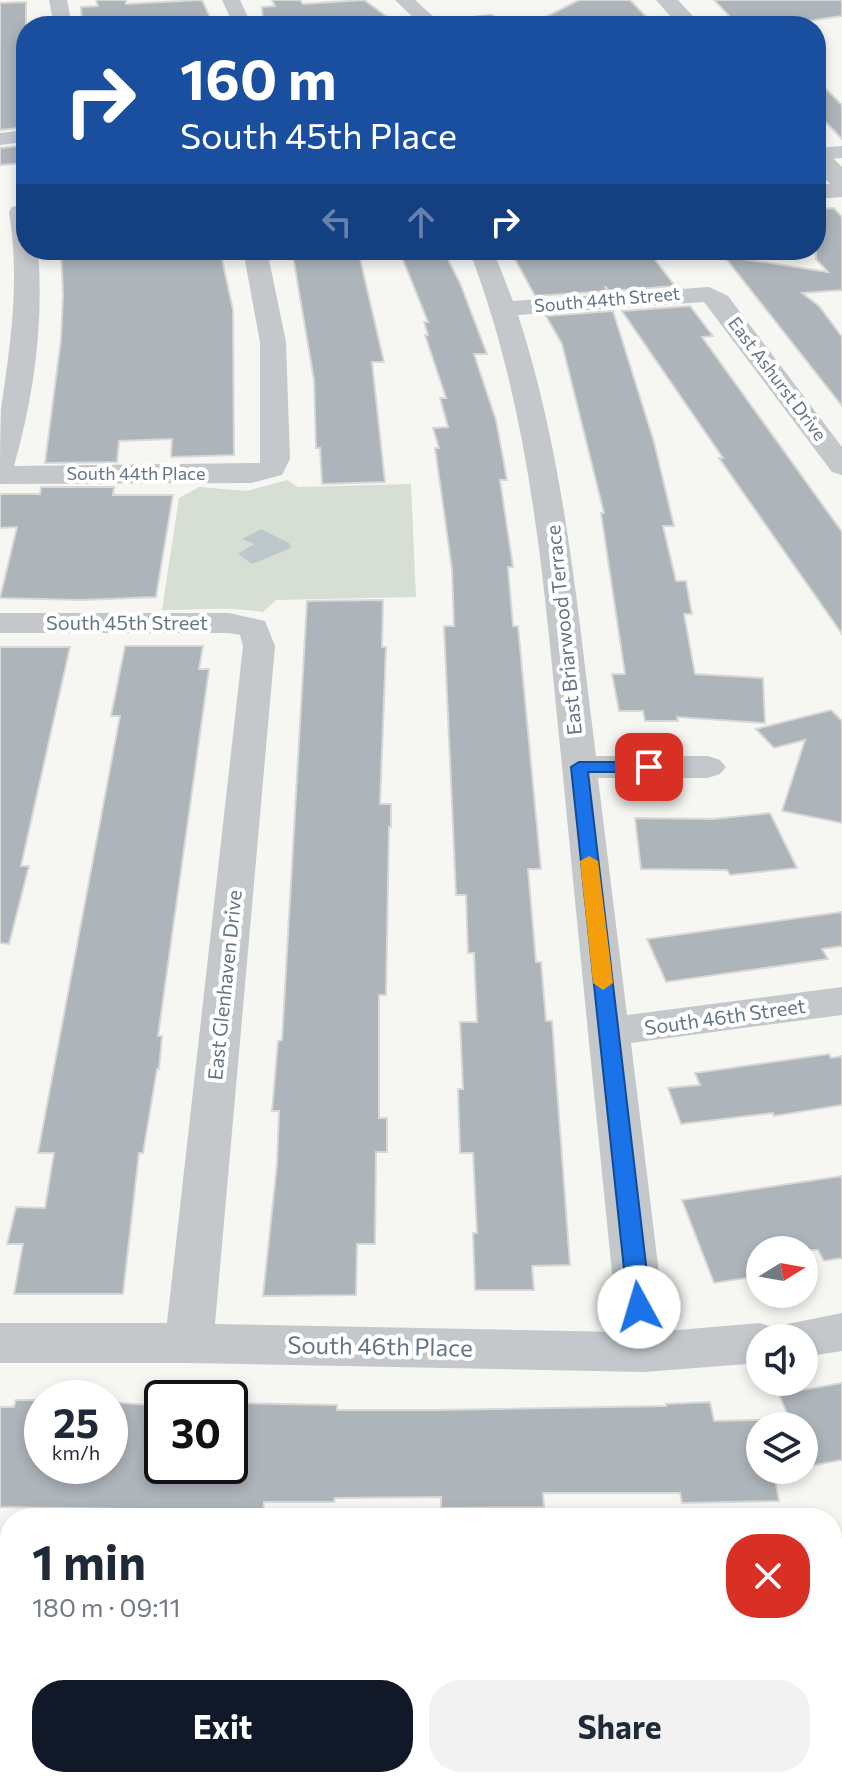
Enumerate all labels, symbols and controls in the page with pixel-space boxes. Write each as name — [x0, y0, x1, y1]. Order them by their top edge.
text: 160 m — [180, 43, 337, 112]
icon: right — [48, 48, 152, 152]
text: South 45th Place — [180, 112, 457, 156]
icon: left — [315, 200, 359, 244]
icon: ahead — [399, 200, 443, 244]
icon: right — [483, 200, 527, 244]
street label: South 44th Street — [533, 282, 681, 316]
street label: East Ashurst Drive — [724, 312, 832, 445]
street label: South 44th Place — [67, 462, 205, 484]
street label: East Briarwood Terrace — [540, 524, 586, 736]
street label: South 45th Street — [46, 610, 208, 634]
pin — [615, 733, 683, 801]
icon: arrive — [627, 745, 671, 789]
street label: East Glenhaven Drive — [202, 889, 246, 1081]
street label: South 46th Street — [643, 993, 807, 1039]
north arrow — [746, 1236, 818, 1308]
map controls — [746, 1236, 818, 1484]
position arrow — [597, 1265, 681, 1349]
button: sound — [746, 1324, 818, 1396]
street label: South 46th Place — [287, 1329, 473, 1362]
speed limit sign: 30 — [144, 1380, 248, 1484]
text: 25 — [53, 1397, 99, 1446]
button: layers — [746, 1412, 818, 1484]
text: km/h — [52, 1440, 100, 1464]
text: 1 min — [32, 1531, 146, 1590]
button: close — [726, 1534, 810, 1618]
text: 180 m · 09:11 — [32, 1591, 181, 1622]
button: Exit — [32, 1680, 413, 1772]
button: Share — [429, 1680, 810, 1772]

